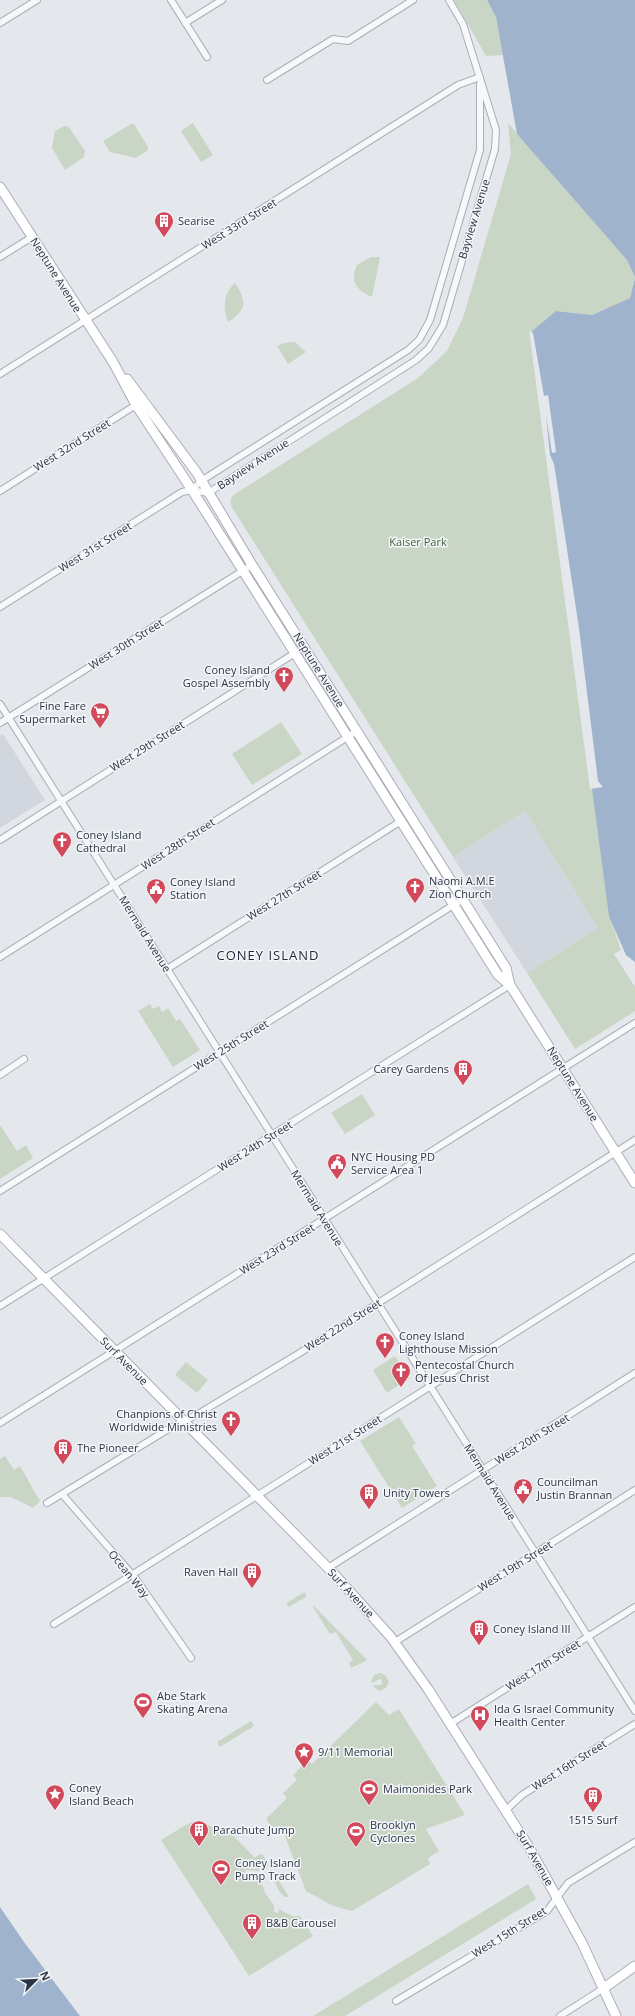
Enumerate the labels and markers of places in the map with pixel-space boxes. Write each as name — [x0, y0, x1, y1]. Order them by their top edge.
building icon: Searise — [153, 210, 175, 238]
place label: Searise — [178, 213, 215, 228]
place label: Coney Island Gospel Assembly — [183, 662, 270, 690]
church icon: Coney Island Gospel Assembly — [273, 665, 295, 693]
place label: Fine Fare Supermarket — [19, 698, 86, 726]
supermarket icon: Fine Fare Supermarket — [89, 701, 111, 729]
place label: Coney Island Cathedral — [76, 827, 142, 855]
church icon: Coney Island Cathedral — [51, 830, 73, 858]
place label: Naomi A.M.E Zion Church — [429, 873, 495, 901]
place label: Coney Island Station — [170, 874, 236, 902]
church icon: Naomi A.M.E Zion Church — [404, 876, 426, 904]
public building icon: Coney Island Station — [145, 877, 167, 905]
building icon: Carey Gardens — [452, 1058, 474, 1086]
place label: Carey Gardens — [373, 1061, 449, 1076]
place label: NYC Housing PD Service Area 1 — [351, 1149, 435, 1177]
public building icon: NYC Housing PD Service Area 1 — [326, 1152, 348, 1180]
place label: Coney Island Lighthouse Mission — [399, 1328, 498, 1356]
church icon: Coney Island Lighthouse Mission — [374, 1331, 396, 1359]
place label: Pentecostal Church Of Jesus Christ — [415, 1357, 514, 1385]
church icon: Pentecostal Church Of Jesus Christ — [390, 1360, 412, 1388]
place label: Chanpions of Christ Worldwide Ministries — [109, 1406, 217, 1434]
church icon: Chanpions of Christ Worldwide Ministries — [220, 1409, 242, 1437]
building icon: The Pioneer — [52, 1437, 74, 1465]
place label: The Pioneer — [77, 1440, 139, 1455]
place label: Councilman Justin Brannan — [536, 1474, 612, 1502]
public building icon: Councilman Justin Brannan — [512, 1477, 534, 1505]
building icon: Unity Towers — [358, 1482, 380, 1510]
place label: Unity Towers — [383, 1485, 450, 1500]
building icon: Raven Hall — [241, 1561, 263, 1589]
place label: Raven Hall — [184, 1564, 238, 1579]
building icon: Coney Island III — [468, 1618, 490, 1646]
place label: Coney Island III — [493, 1621, 571, 1636]
place label: Abe Stark Skating Arena — [157, 1688, 228, 1716]
sports icon: Abe Stark Skating Arena — [132, 1691, 154, 1719]
place label: Ida G Israel Community Health Center — [494, 1701, 614, 1729]
hospital icon: Ida G Israel Community Health Center — [469, 1704, 491, 1732]
place icon: 9/11 Memorial — [293, 1741, 315, 1769]
place label: 9/11 Memorial — [318, 1744, 393, 1759]
sports icon: Maimonides Park — [358, 1778, 380, 1806]
place label: Coney Island Beach — [69, 1780, 134, 1808]
place label: Maimonides Park — [383, 1781, 472, 1796]
place icon: Coney Island Beach — [44, 1783, 66, 1811]
building icon: 1515 Surf — [582, 1785, 604, 1813]
place label: 1515 Surf — [569, 1812, 619, 1827]
place label: Brooklyn Cyclones — [370, 1817, 416, 1845]
building icon: Parachute Jump — [188, 1819, 210, 1847]
sports icon: Brooklyn Cyclones — [345, 1820, 367, 1848]
place label: Parachute Jump — [213, 1822, 295, 1837]
place label: Coney Island Pump Track — [235, 1855, 301, 1883]
sports icon: Coney Island Pump Track — [210, 1858, 232, 1886]
building icon: B&B Carousel — [241, 1912, 263, 1940]
place label: B&B Carousel — [266, 1915, 336, 1930]

